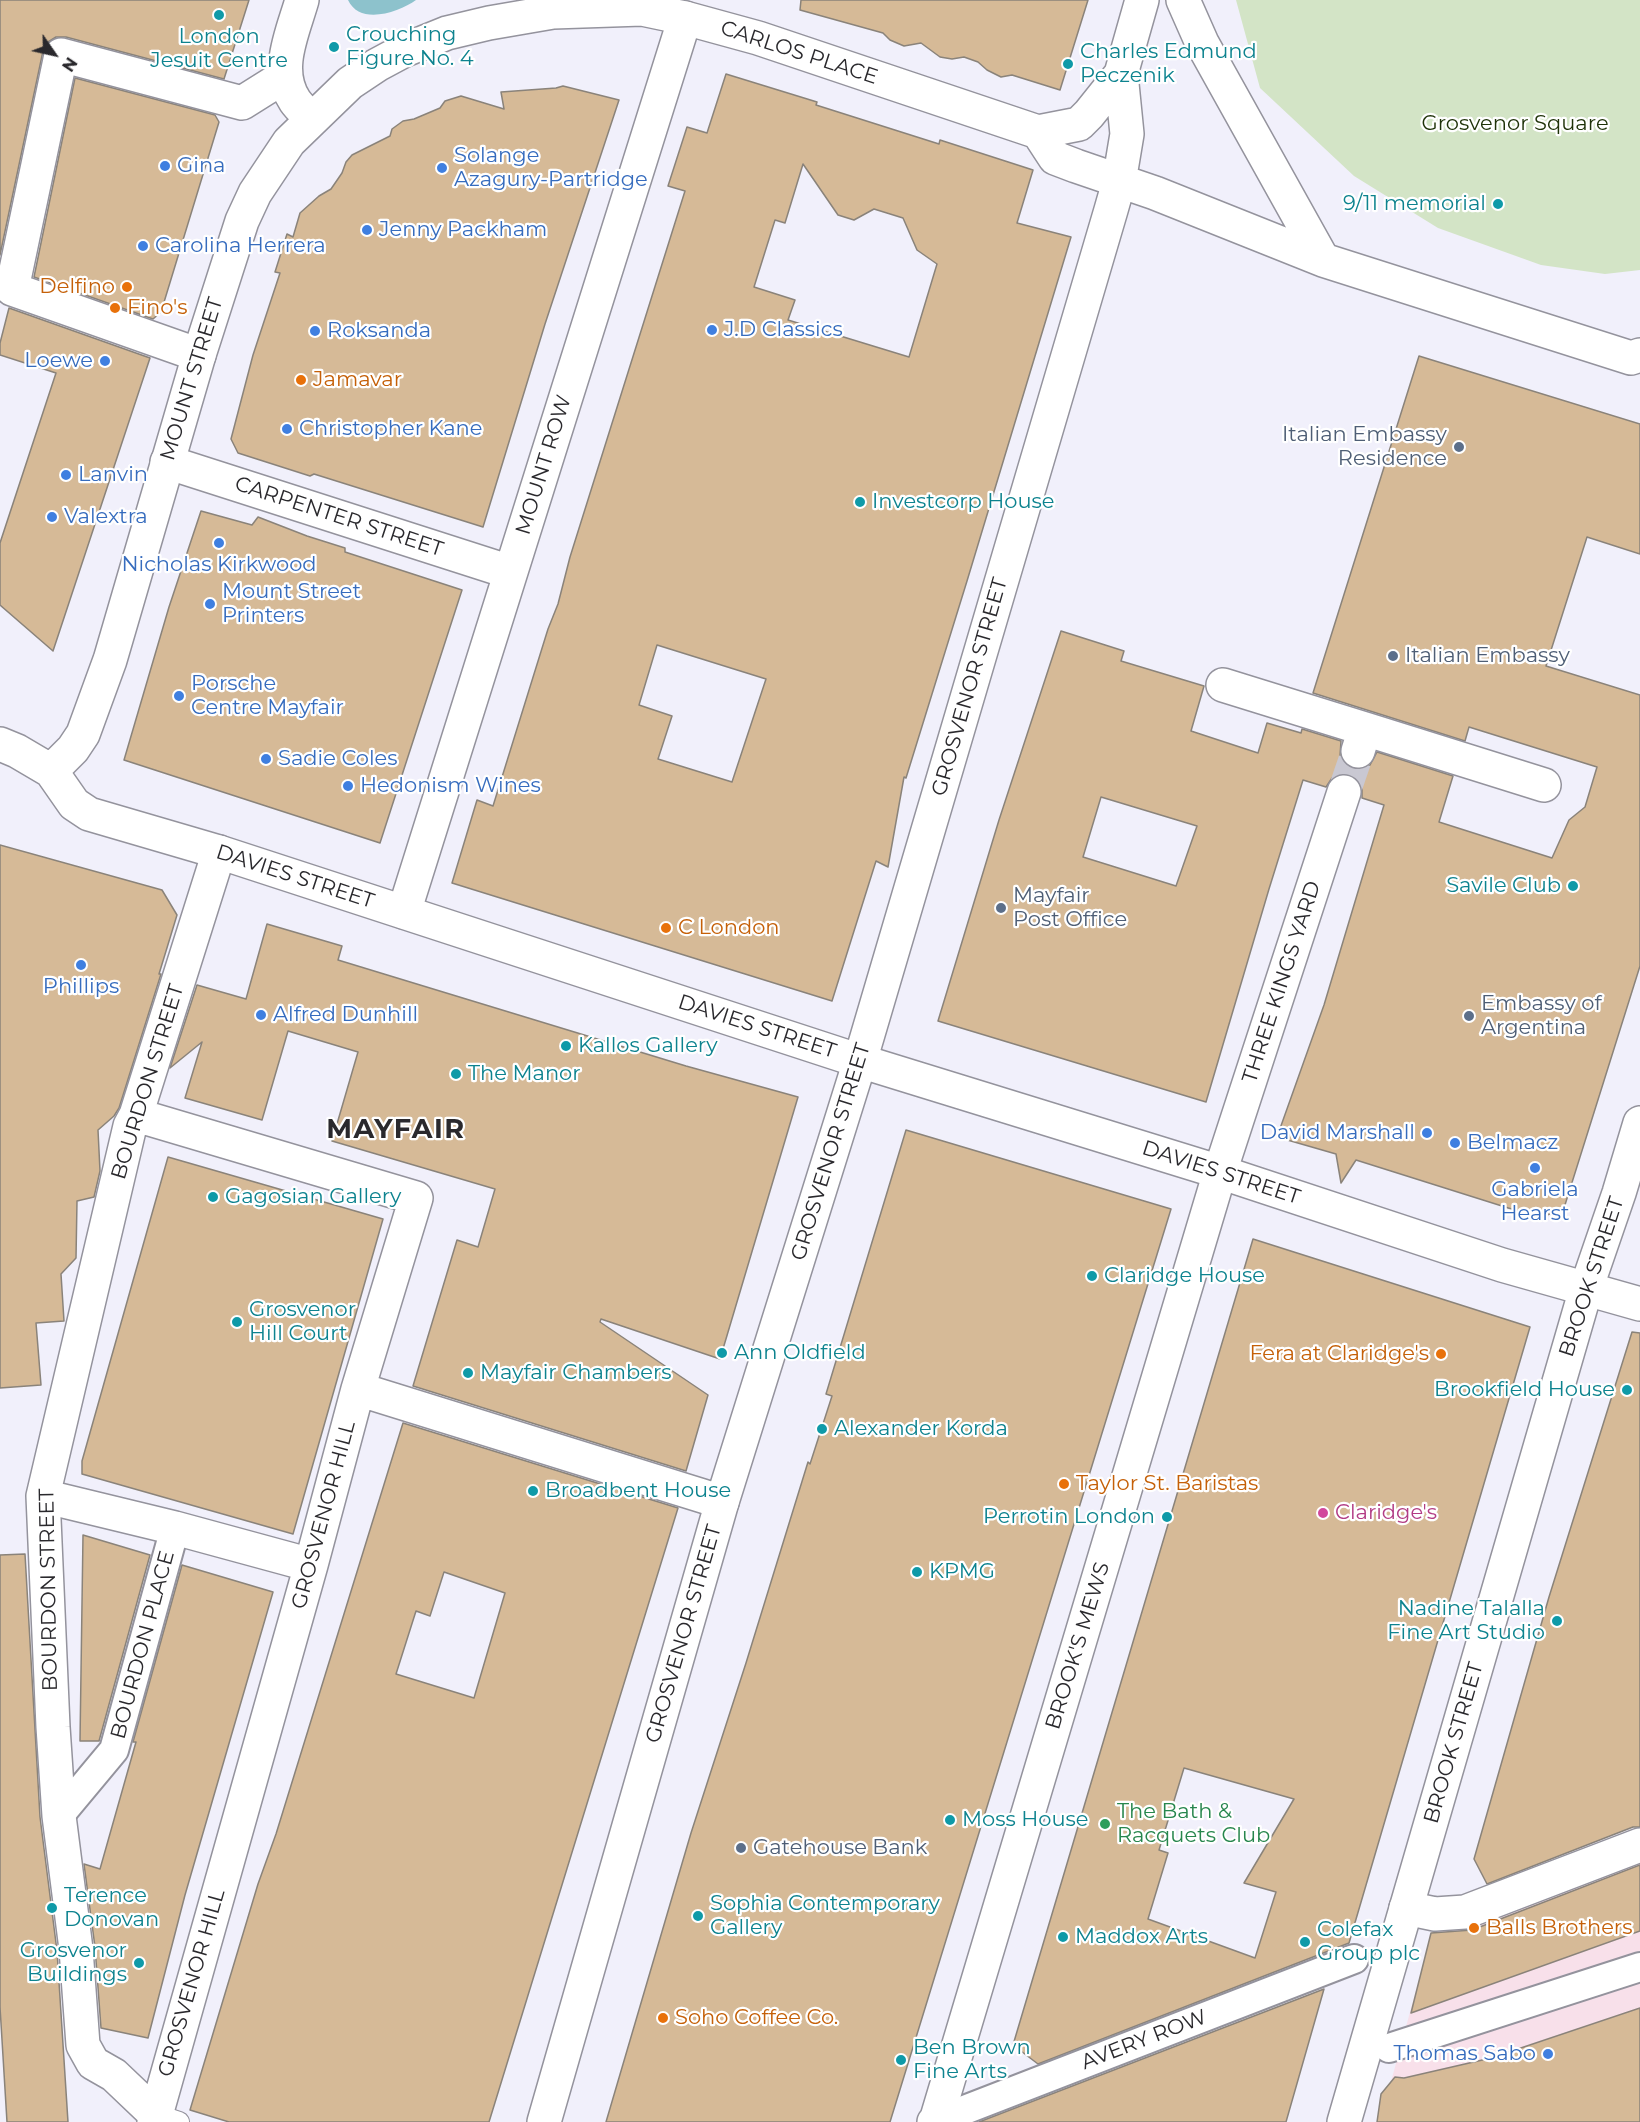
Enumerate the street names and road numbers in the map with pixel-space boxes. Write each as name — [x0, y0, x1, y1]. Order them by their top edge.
street label: CARLOS PLACE — [717, 16, 881, 90]
street label: MOUNT STREET — [155, 294, 229, 464]
street label: MOUNT ROW — [511, 392, 577, 538]
street label: CARPENTER STREET — [232, 471, 446, 563]
street label: GROSVENOR STREET — [927, 575, 1013, 799]
street label: DAVIES STREET — [213, 840, 377, 914]
street label: THREE KINGS YARD — [1237, 878, 1327, 1086]
street label: BOURDON STREET — [106, 981, 190, 1183]
street label: DAVIES STREET — [675, 990, 839, 1064]
street label: GROSVENOR STREET — [786, 1040, 876, 1264]
street label: DAVIES STREET — [1139, 1136, 1303, 1210]
street label: BROOK STREET — [1554, 1194, 1630, 1360]
street label: GROSVENOR HILL — [287, 1418, 361, 1612]
street label: BOURDON STREET — [35, 1488, 63, 1692]
street label: GROSVENOR STREET — [641, 1522, 727, 1746]
street label: BOURDON PLACE — [106, 1548, 180, 1742]
street label: BROOK'S MEWS — [1041, 1559, 1115, 1733]
street label: BROOK STREET — [1419, 1659, 1489, 1827]
street label: GROSVENOR HILL — [153, 1886, 231, 2080]
street label: AVERY ROW — [1078, 2005, 1210, 2075]

